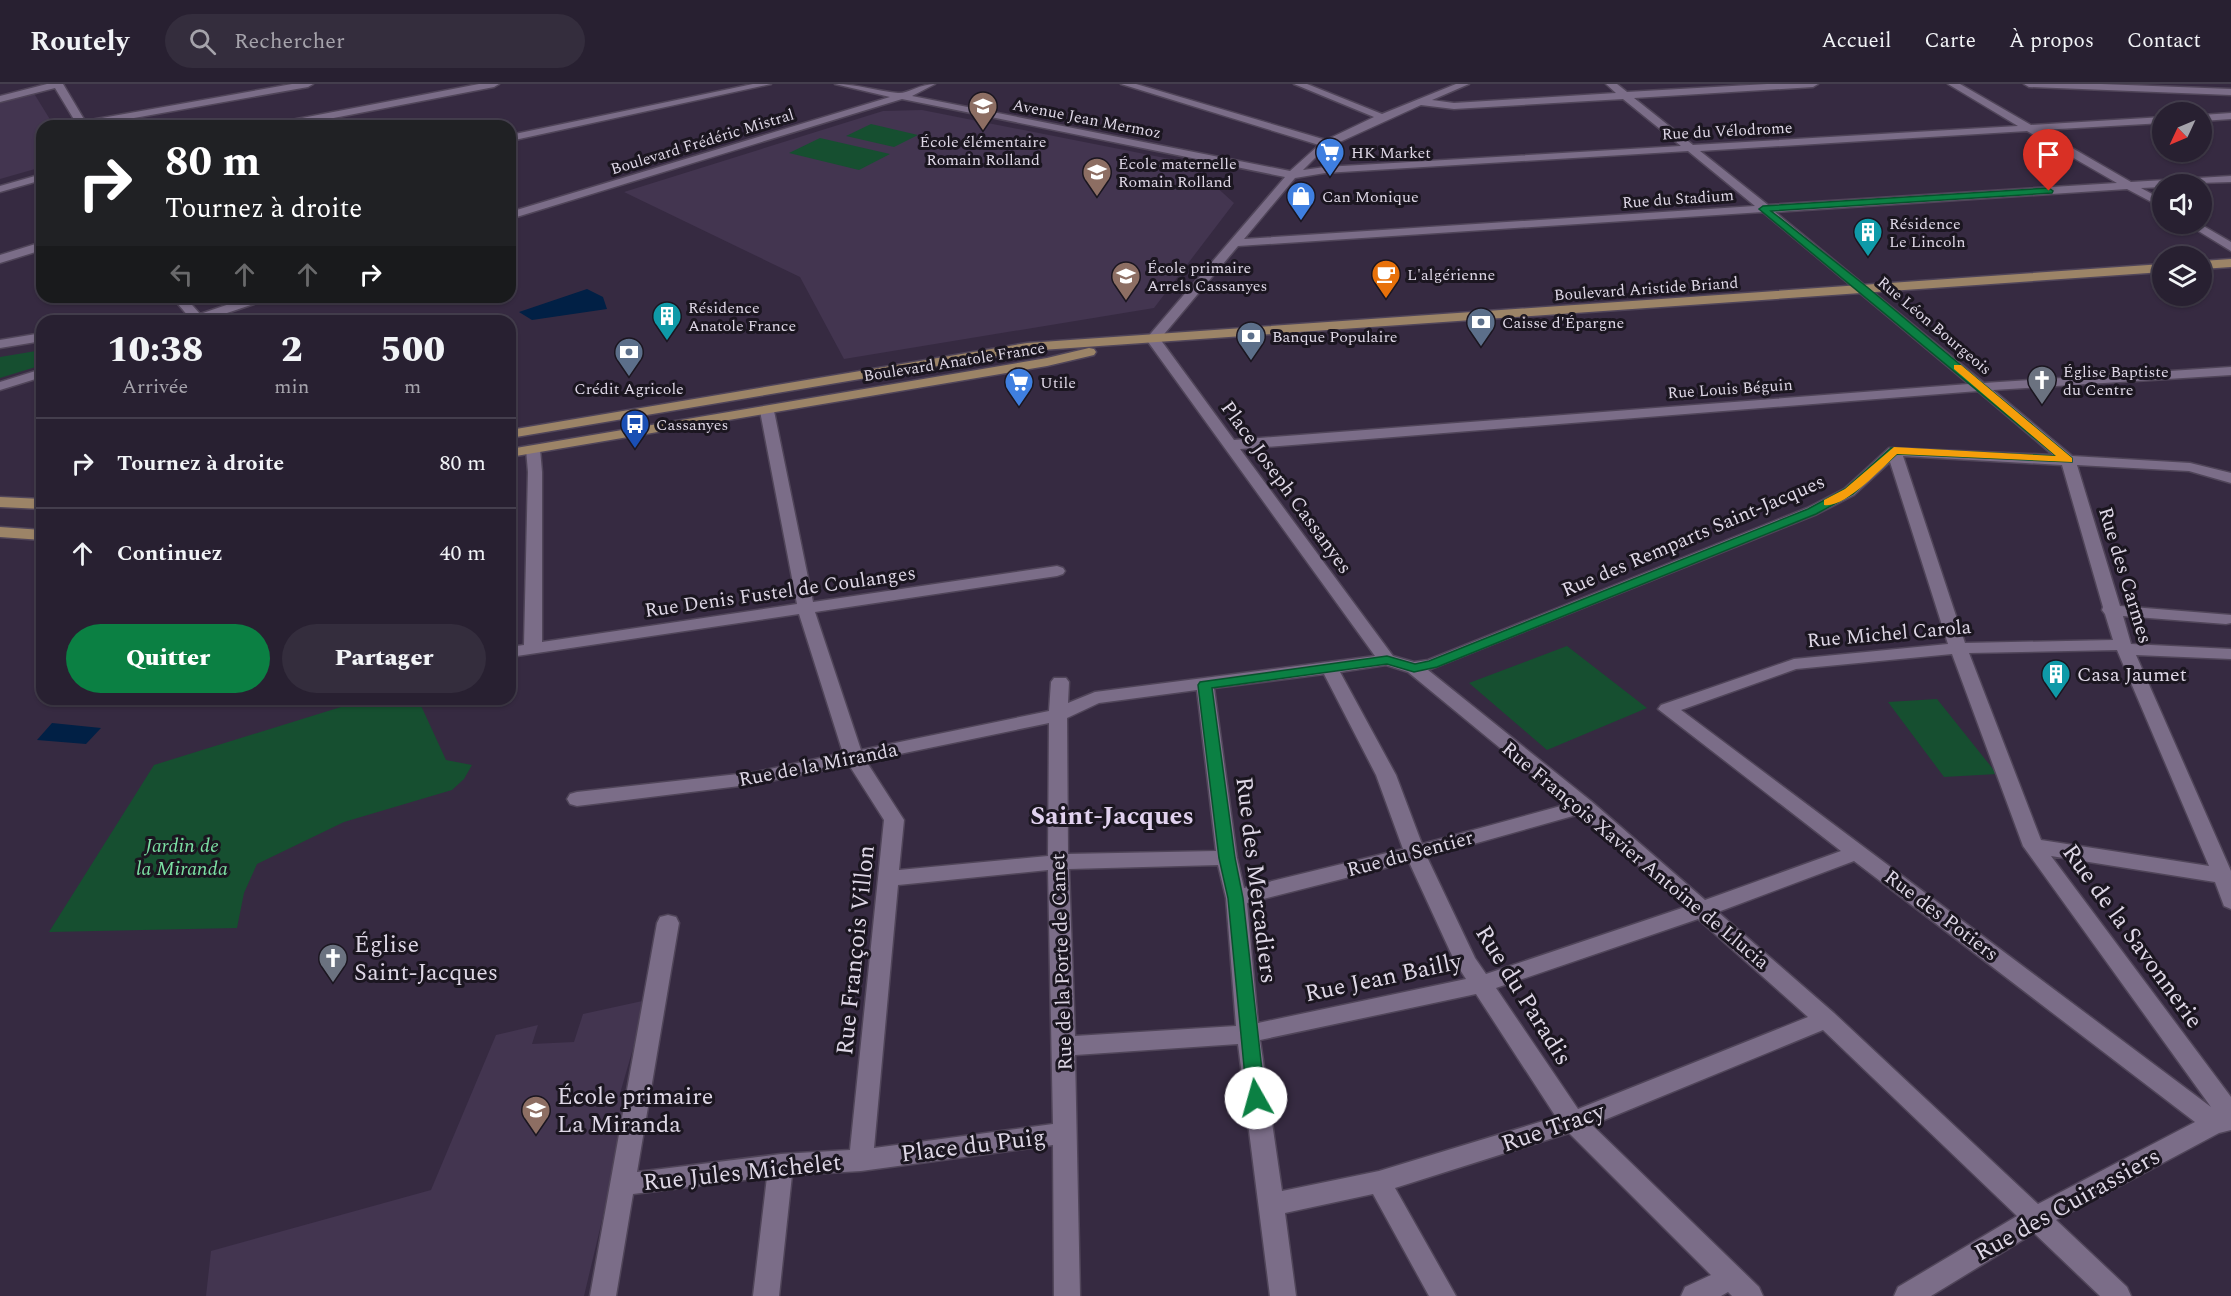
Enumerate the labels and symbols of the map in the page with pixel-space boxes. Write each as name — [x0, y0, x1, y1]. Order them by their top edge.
school or university icon: École élémentaire Romain Rolland — [967, 90, 999, 132]
street label: Avenue Jean Mermoz — [1010, 93, 1163, 145]
north arrow — [2152, 102, 2212, 162]
street label: Boulevard Frédéric Mistral — [608, 103, 797, 181]
street label: Rue du Vélodrome — [1661, 116, 1793, 146]
pin — [2023, 129, 2074, 191]
place label: École élémentaire Romain Rolland — [920, 130, 1046, 172]
supermarket icon: HK Market — [1314, 136, 1346, 178]
place label: HK Market — [1351, 141, 1431, 165]
place label: École maternelle Romain Rolland — [1118, 152, 1237, 194]
school or university icon: École maternelle Romain Rolland — [1081, 156, 1113, 198]
shop icon: Can Monique — [1285, 180, 1317, 222]
street label: Rue du Stadium — [1621, 183, 1735, 215]
place label: Can Monique — [1322, 185, 1419, 209]
place label: Résidence Le Lincoln — [1889, 212, 1966, 254]
building icon: Résidence Le Lincoln — [1852, 216, 1884, 258]
place label: École primaire Arrels Cassanyes — [1147, 256, 1267, 298]
cafe icon: L'algérienne — [1370, 258, 1402, 300]
school or university icon: École primaire Arrels Cassanyes — [1110, 260, 1142, 302]
place label: L'algérienne — [1407, 263, 1495, 287]
street label: Boulevard Aristide Briand — [1553, 271, 1739, 307]
street label: Rue Léon Bourgeois — [1872, 271, 1997, 381]
place label: Résidence Anatole France — [688, 296, 796, 338]
building icon: Résidence Anatole France — [651, 300, 683, 342]
bank icon: Caisse d'Épargne — [1465, 306, 1497, 348]
place label: Caisse d'Épargne — [1502, 311, 1624, 335]
bank icon: Banque Populaire — [1235, 320, 1267, 362]
place label: Banque Populaire — [1272, 325, 1398, 349]
bank icon: Crédit Agricole — [613, 336, 645, 378]
street label: Boulevard Anatole France — [862, 336, 1047, 388]
place label: Église Baptiste du Centre — [2063, 360, 2169, 402]
church icon: Église Baptiste du Centre — [2026, 364, 2058, 406]
supermarket icon: Utile — [1003, 366, 1035, 408]
place label: Utile — [1040, 371, 1076, 395]
street label: Rue Louis Béguin — [1667, 373, 1793, 405]
place label: Crédit Agricole — [574, 377, 684, 401]
street label: Place Joseph Cassanyes — [1213, 395, 1359, 580]
bus stop icon: Cassanyes — [619, 408, 651, 450]
place label: Cassanyes — [656, 413, 728, 437]
street label: Rue des Remparts Saint-Jacques — [1557, 467, 1830, 605]
street label: Rue des Carmes — [2090, 503, 2160, 647]
street label: Rue Denis Fustel de Coulanges — [643, 558, 918, 626]
street label: Rue Michel Carola — [1806, 612, 1973, 656]
building icon: Casa Jaumet — [2040, 658, 2072, 700]
place label: Casa Jaumet — [2077, 660, 2187, 690]
street label: Rue François Xavier Antoine de Llucia — [1495, 734, 1776, 977]
street label: Rue de la Miranda — [736, 735, 901, 795]
street label: Rue des Mercadiers — [1225, 775, 1287, 986]
district label: Saint-Jacques — [1030, 796, 1194, 836]
street label: Rue du Sentier — [1344, 823, 1477, 885]
park label: Jardin de la Miranda — [136, 831, 228, 884]
street label: Rue de la Savonnerie — [2053, 837, 2212, 1036]
street label: Rue François Villon — [827, 843, 885, 1057]
street label: Rue de la Porte de Canet — [1043, 853, 1081, 1071]
street label: Rue des Potiers — [1878, 863, 2005, 969]
street label: Rue du Paradis — [1466, 918, 1581, 1073]
place label: Église Saint-Jacques — [354, 927, 498, 991]
church icon: Église Saint-Jacques — [317, 942, 349, 984]
street label: Rue Jean Bailly — [1301, 943, 1467, 1012]
position arrow — [1224, 1066, 1288, 1130]
place label: École primaire La Miranda — [557, 1079, 713, 1143]
street label: Rue Tracy — [1497, 1093, 1611, 1162]
school or university icon: École primaire La Miranda — [520, 1094, 552, 1136]
street label: Place du Puig — [899, 1119, 1048, 1173]
street label: Rue des Cuirassiers — [1968, 1139, 2167, 1271]
street label: Rue Jules Michelet — [641, 1145, 843, 1201]

